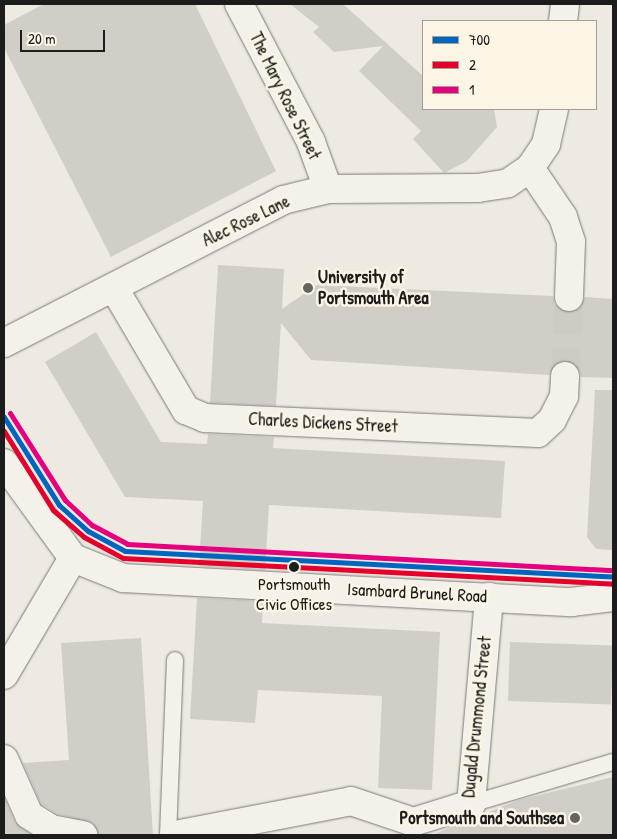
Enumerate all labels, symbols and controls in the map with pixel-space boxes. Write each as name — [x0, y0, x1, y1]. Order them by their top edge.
scale bar — [22, 20, 108, 52]
legend — [422, 20, 597, 110]
text: 20 m — [28, 28, 55, 49]
street label: The Mary Rose Street — [245, 29, 325, 163]
text: 700 — [469, 29, 490, 50]
text: 2 — [469, 54, 476, 75]
text: 1 — [469, 79, 474, 100]
street label: Alec Rose Lane — [199, 191, 293, 251]
place label: University of Portsmouth Area — [318, 267, 428, 310]
marker: University of Portsmouth Area — [302, 282, 314, 294]
street label: Charles Dickens Street — [248, 408, 398, 438]
marker: Portsmouth Civic Offices — [289, 562, 299, 572]
place label: Portsmouth Civic Offices — [256, 574, 332, 614]
street label: Isambard Brunel Road — [347, 579, 487, 607]
street label: Dugald Drummond Street — [458, 635, 496, 799]
place label: Portsmouth and Southsea — [399, 807, 564, 829]
marker: Portsmouth and Southsea — [568, 811, 582, 825]

